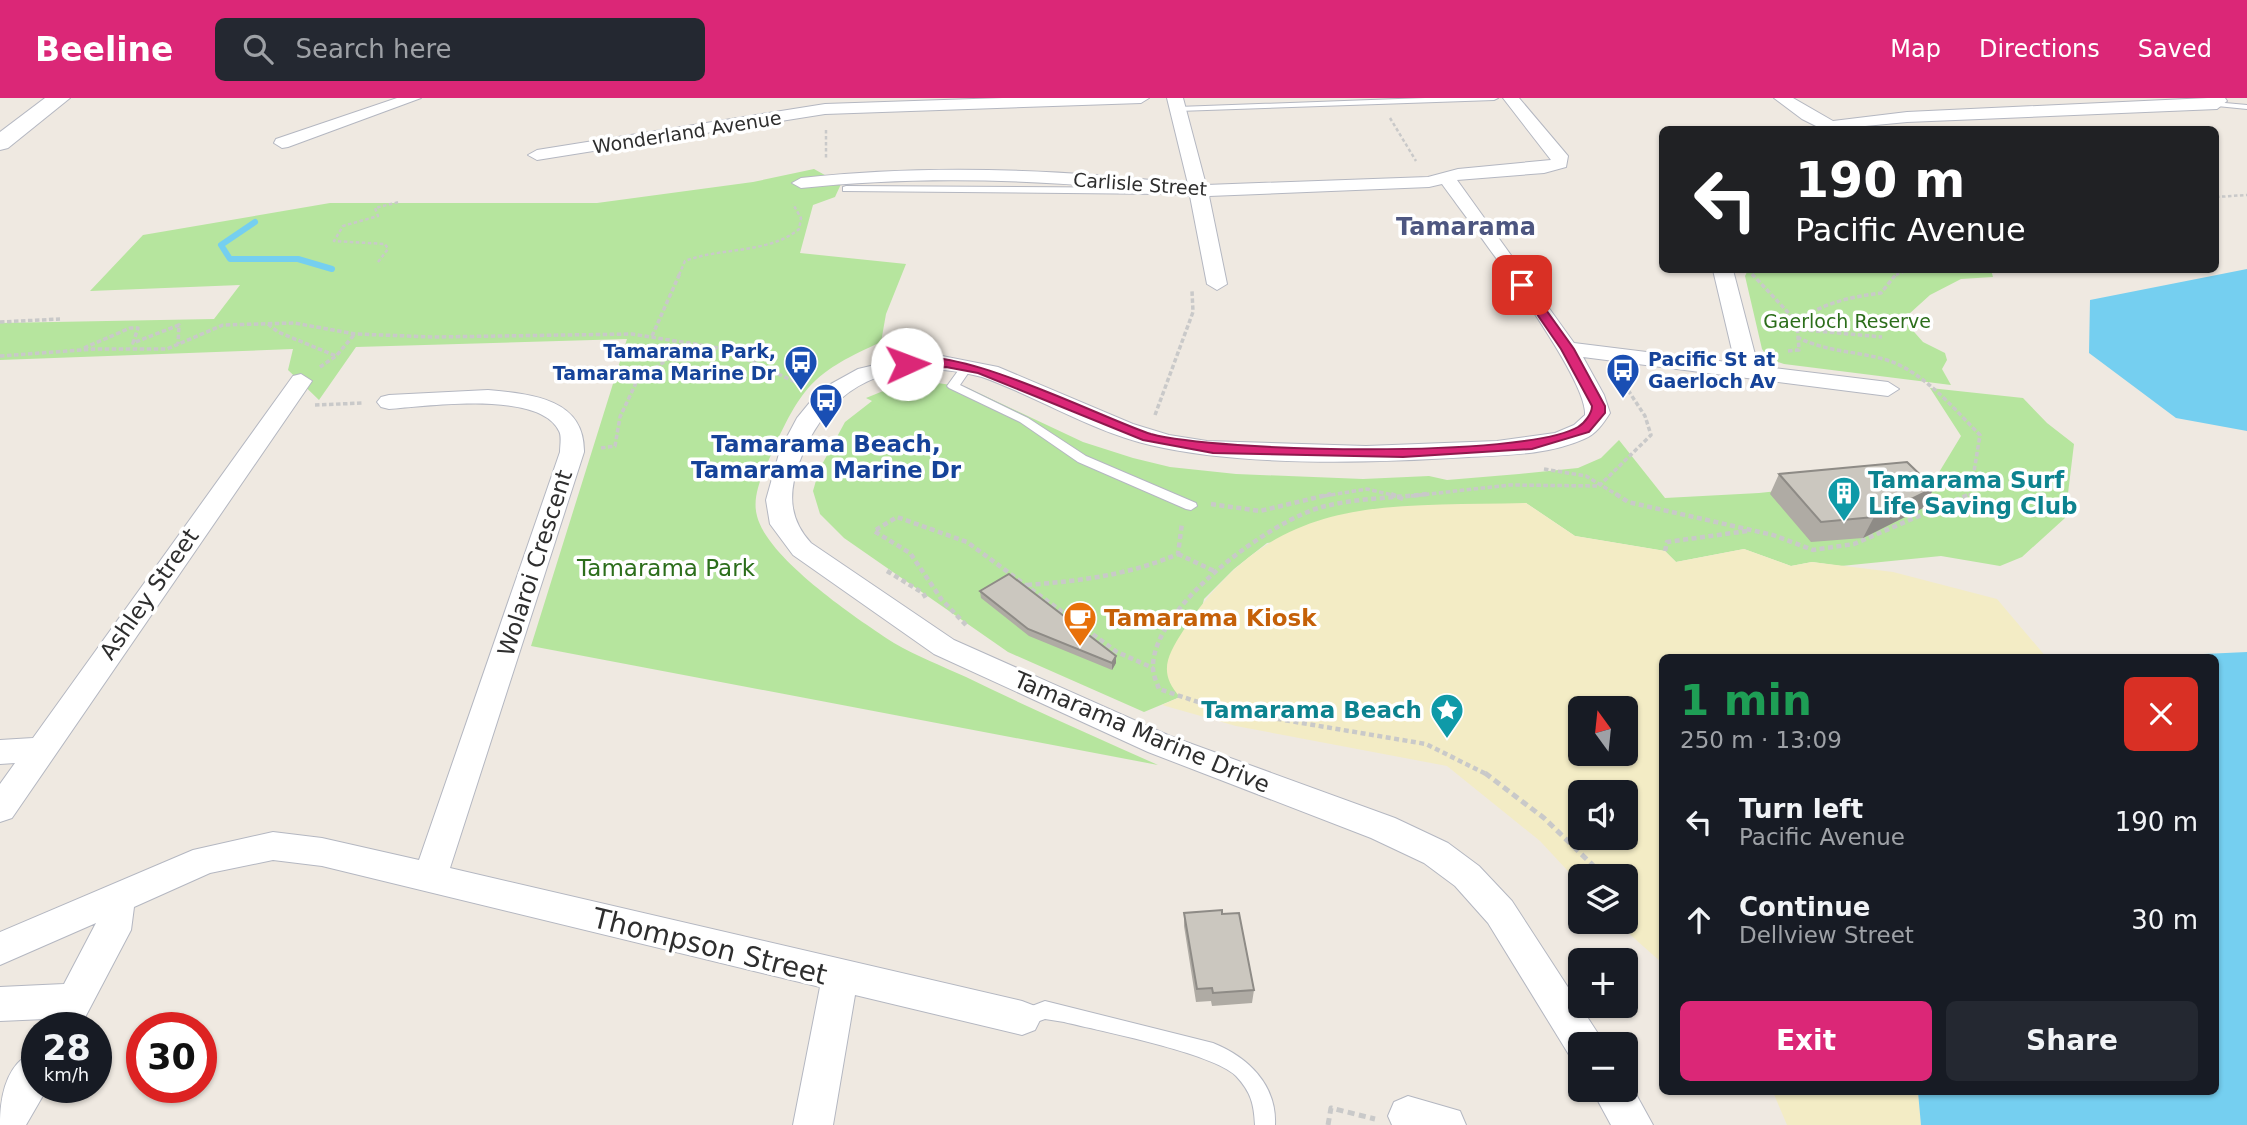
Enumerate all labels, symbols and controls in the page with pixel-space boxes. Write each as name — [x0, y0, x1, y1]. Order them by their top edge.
search box — [215, 18, 705, 81]
text: Beeline — [35, 30, 173, 69]
icon: search — [239, 30, 277, 68]
text: Search here — [295, 34, 452, 64]
text: Map — [1890, 35, 1941, 63]
text: Directions — [1979, 35, 2100, 63]
text: Saved — [2138, 35, 2212, 63]
street label: Wonderland Avenue — [591, 106, 783, 158]
text: 190 m — [1795, 152, 1965, 209]
icon: left — [1680, 154, 1771, 245]
street label: Carlisle Street — [1072, 168, 1208, 200]
text: Pacific Avenue — [1795, 211, 2026, 249]
district label: Tamarama — [1396, 213, 1536, 241]
pin — [1492, 255, 1552, 315]
icon: arrive — [1503, 266, 1541, 304]
park label: Gaerloch Reserve — [1763, 310, 1931, 332]
position arrow — [870, 327, 944, 401]
place label: Tamarama Park, Tamarama Marine Dr — [553, 340, 777, 384]
bus stop icon: Tamarama Park, Tamarama Marine Dr — [782, 343, 820, 392]
place label: Pacific St at Gaerloch Av — [1648, 348, 1777, 392]
bus stop icon: Pacific St at Gaerloch Av — [1604, 351, 1642, 400]
bus stop icon: Tamarama Beach, Tamarama Marine Dr — [807, 381, 845, 430]
place label: Tamarama Beach, Tamarama Marine Dr — [691, 431, 962, 483]
street label: Wolaroi Crescent — [493, 467, 577, 659]
place label: Tamarama Surf Life Saving Club — [1868, 467, 2078, 519]
building icon: Tamarama Surf Life Saving Club — [1825, 474, 1863, 523]
street label: Ashley Street — [94, 524, 204, 664]
park label: Tamarama Park — [576, 555, 756, 581]
cafe icon: Tamarama Kiosk — [1061, 599, 1099, 648]
place label: Tamarama Kiosk — [1104, 605, 1317, 631]
street label: Tamarama Marine Drive — [1009, 666, 1274, 798]
text: 1 min — [1680, 676, 1812, 725]
button: close — [2124, 677, 2198, 751]
place icon: Tamarama Beach — [1428, 691, 1466, 740]
north arrow — [1568, 696, 1638, 766]
map controls — [1568, 696, 1638, 1102]
place label: Tamarama Beach — [1201, 697, 1422, 723]
text: 250 m · 13:09 — [1680, 727, 1842, 753]
button: sound — [1568, 780, 1638, 850]
text: Turn left — [1739, 794, 1863, 824]
icon: left — [1680, 803, 1718, 841]
text: 190 m — [2115, 807, 2198, 837]
text: Pacific Avenue — [1739, 824, 1905, 850]
button: layers — [1568, 864, 1638, 934]
text: Continue — [1739, 892, 1870, 922]
street label: Thompson Street — [588, 901, 831, 992]
icon: ahead — [1680, 901, 1718, 939]
text: 30 m — [2131, 905, 2198, 935]
text: Dellview Street — [1739, 922, 1914, 948]
button: + — [1568, 948, 1638, 1018]
button: Exit — [1680, 1001, 1932, 1081]
button: Share — [1946, 1001, 2198, 1081]
speed limit sign: 30 — [126, 1012, 217, 1103]
text: 28 — [42, 1028, 91, 1068]
button: − — [1568, 1032, 1638, 1102]
text: km/h — [44, 1064, 89, 1085]

